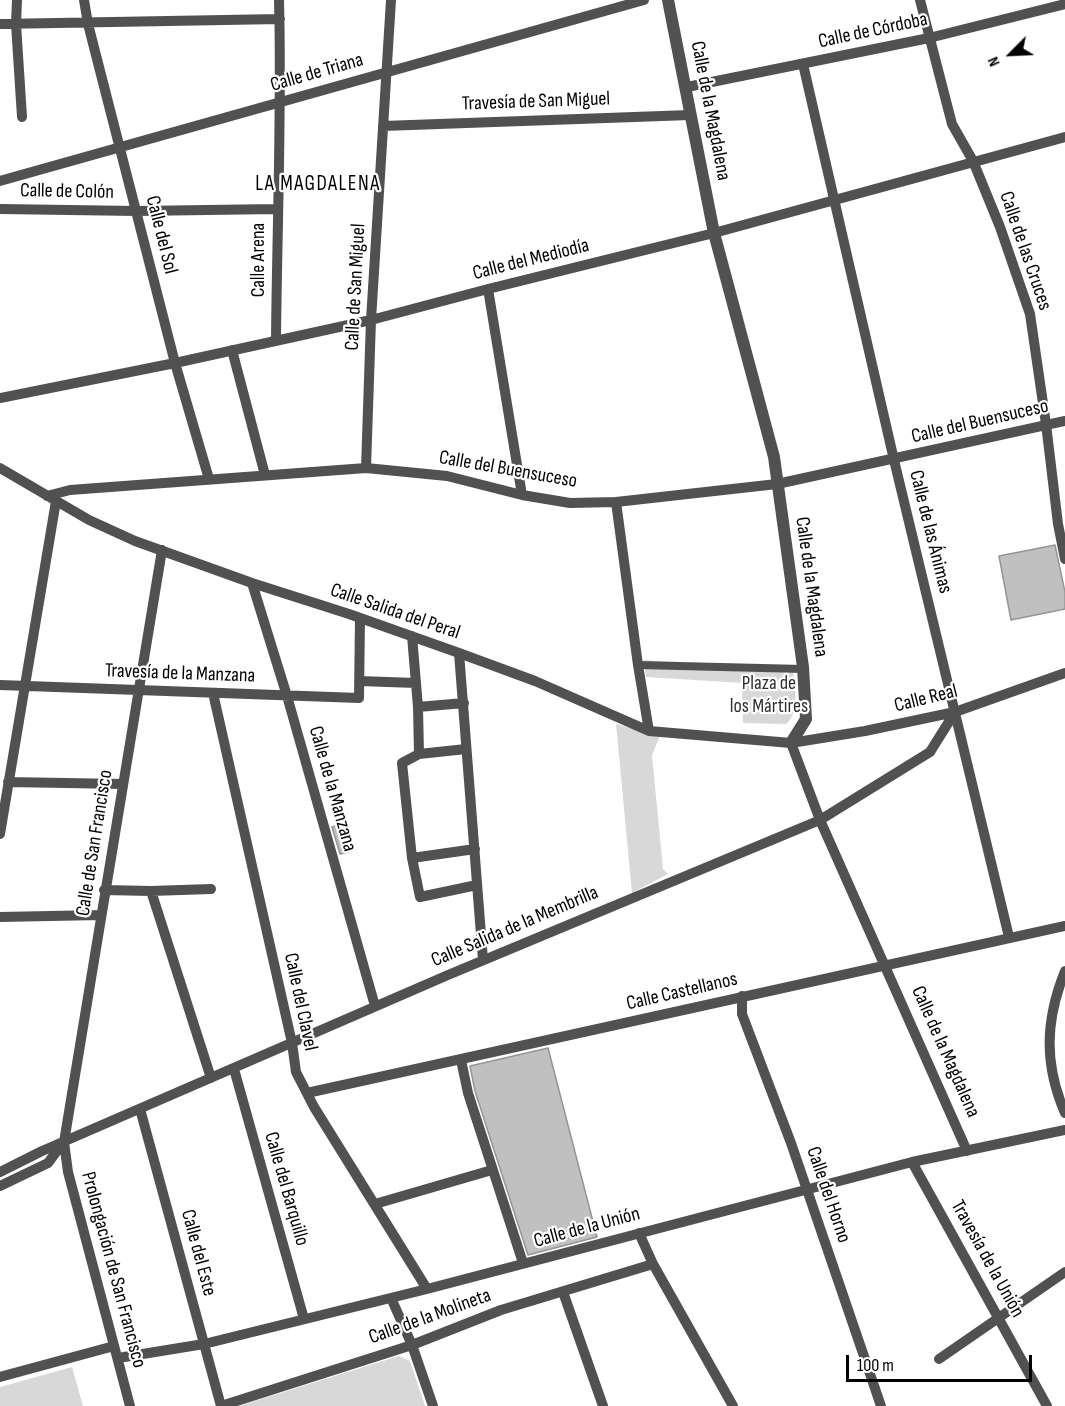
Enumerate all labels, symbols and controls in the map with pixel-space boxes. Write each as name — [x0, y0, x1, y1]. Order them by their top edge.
street label: Calle de Córdoba — [816, 8, 930, 54]
north arrow — [981, 24, 1041, 84]
street label: Calle de la Magdalena — [685, 39, 735, 183]
street label: Calle de Triana — [268, 48, 366, 98]
text: N — [984, 54, 1005, 69]
street label: Travesía de San Miguel — [461, 87, 611, 117]
district label: LA MAGDALENA — [255, 172, 381, 198]
street label: Calle de Colón — [20, 179, 114, 205]
street label: Calle de las Cruces — [993, 189, 1057, 313]
street label: Calle del Sol — [140, 193, 182, 277]
street label: Calle Arena — [247, 223, 271, 297]
street label: Calle de San Miguel — [341, 223, 371, 351]
street label: Calle del Mediodía — [470, 234, 592, 286]
street label: Calle del Buensuceso — [909, 395, 1051, 449]
street label: Calle del Buensuceso — [437, 446, 579, 494]
street label: Calle de las Ánimas — [903, 468, 957, 596]
street label: Calle de la Magdalena — [789, 515, 833, 659]
street label: Calle Salida del Peral — [327, 579, 463, 645]
street label: Travesía de la Manzana — [104, 659, 256, 689]
park label: Plaza de los Mártires — [730, 672, 808, 719]
street label: Calle Real — [892, 680, 960, 718]
street label: Calle de la Manzana — [303, 724, 361, 854]
street label: Calle de San Francisco — [72, 768, 118, 918]
street label: Calle Salida de la Membrilla — [428, 881, 602, 973]
street label: Calle del Clavel — [278, 951, 322, 1053]
street label: Calle Castellanos — [624, 968, 740, 1016]
street label: Calle de la Magdalena — [905, 983, 985, 1121]
street label: Calle del Barquillo — [258, 1129, 314, 1249]
street label: Calle del Horno — [800, 1144, 856, 1246]
street label: Prolongación de San Francisco — [75, 1169, 151, 1371]
street label: Travesía de la Unión — [945, 1196, 1029, 1322]
street label: Calle de la Unión — [531, 1202, 643, 1254]
street label: Calle del Este — [175, 1207, 221, 1299]
street label: Calle de la Molineta — [366, 1284, 494, 1350]
scale bar — [849, 1343, 1035, 1381]
text: 100 m — [857, 1355, 894, 1376]

